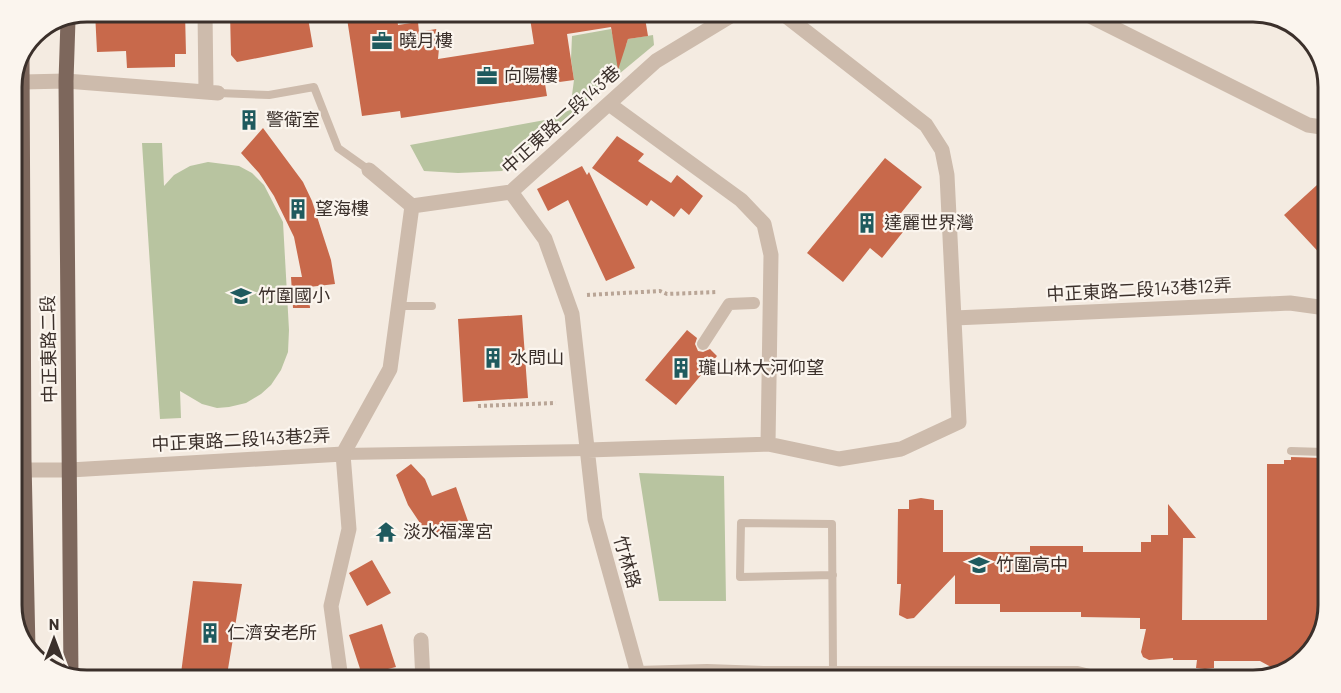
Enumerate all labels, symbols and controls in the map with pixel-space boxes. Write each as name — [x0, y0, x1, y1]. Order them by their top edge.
office icon: 曉月樓 — [370, 29, 394, 53]
place label: 曉月樓 — [399, 29, 453, 51]
street label: 中正東路二段143巷 — [497, 60, 624, 178]
office icon: 向陽樓 — [475, 64, 499, 88]
place label: 向陽樓 — [504, 64, 558, 86]
building icon: 警衛室 — [237, 108, 261, 132]
place label: 警衛室 — [266, 108, 320, 130]
building icon: 望海樓 — [286, 197, 310, 221]
place label: 望海樓 — [315, 197, 369, 219]
building icon: 達麗世界灣 — [855, 211, 879, 235]
place label: 達麗世界灣 — [884, 211, 974, 233]
street label: 中正東路二段143巷12弄 — [1046, 273, 1232, 305]
school or university icon: 竹圍國小 — [229, 284, 253, 308]
place label: 竹圍國小 — [258, 284, 330, 306]
street label: 中正東路二段 — [36, 295, 60, 403]
building icon: 水問山 — [481, 346, 505, 370]
place label: 水問山 — [510, 346, 564, 368]
building icon: 瓏山林大河仰望 — [669, 356, 693, 380]
place label: 瓏山林大河仰望 — [698, 356, 824, 378]
street label: 中正東路二段143巷2弄 — [151, 423, 331, 455]
temple icon: 淡水福澤宮 — [374, 520, 398, 544]
place label: 淡水福澤宮 — [403, 520, 493, 542]
street label: 竹林路 — [610, 533, 646, 591]
school or university icon: 竹圍高中 — [967, 553, 991, 577]
place label: 竹圍高中 — [996, 553, 1068, 575]
north arrow — [24, 609, 84, 669]
text: N — [49, 614, 59, 633]
building icon: 仁濟安老所 — [198, 621, 222, 645]
place label: 仁濟安老所 — [227, 621, 317, 643]

